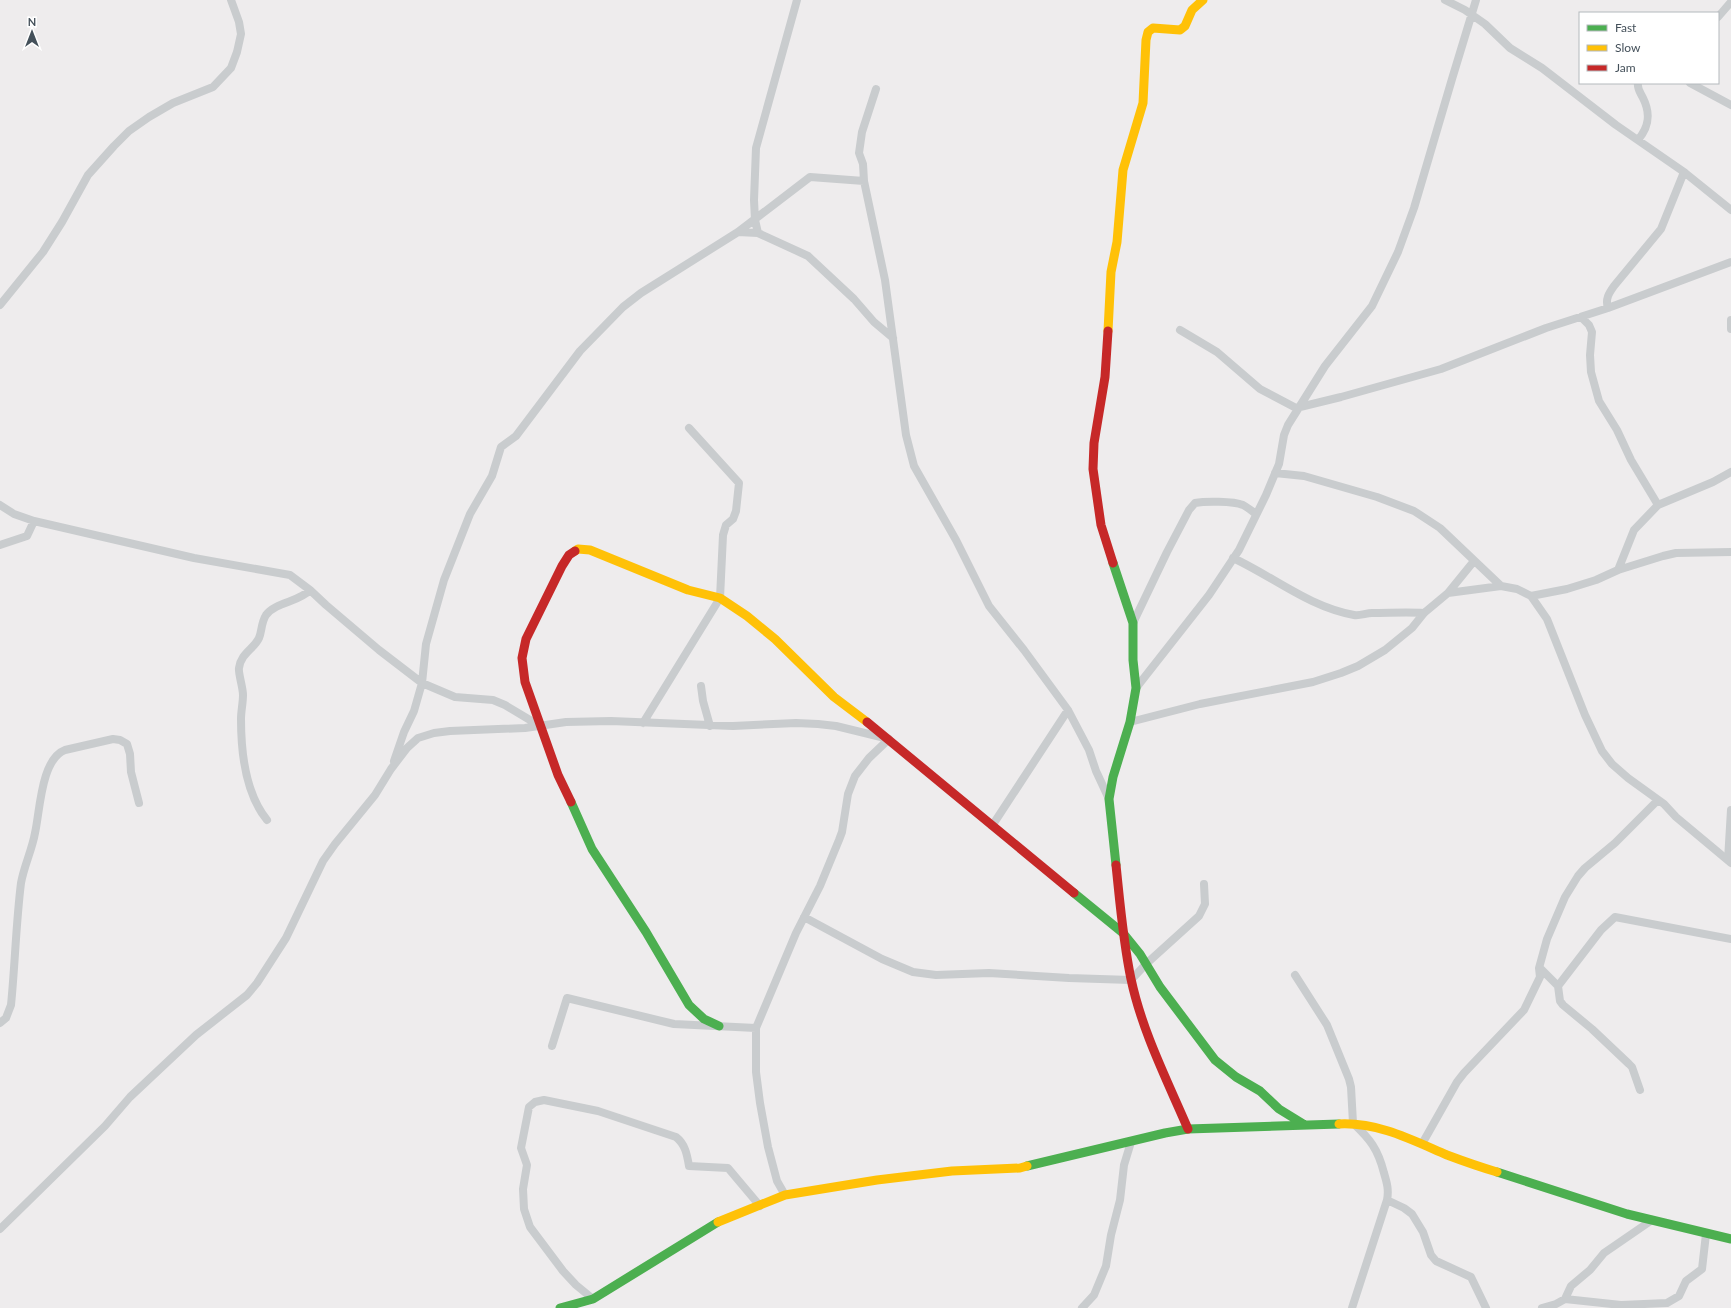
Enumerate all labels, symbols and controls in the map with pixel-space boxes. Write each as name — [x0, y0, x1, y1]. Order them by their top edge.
north arrow — [12, 12, 52, 52]
legend — [1579, 12, 1719, 84]
text: N — [28, 15, 36, 28]
text: Fast — [1615, 20, 1637, 35]
text: Slow — [1615, 40, 1641, 55]
text: Jam — [1615, 60, 1636, 75]

